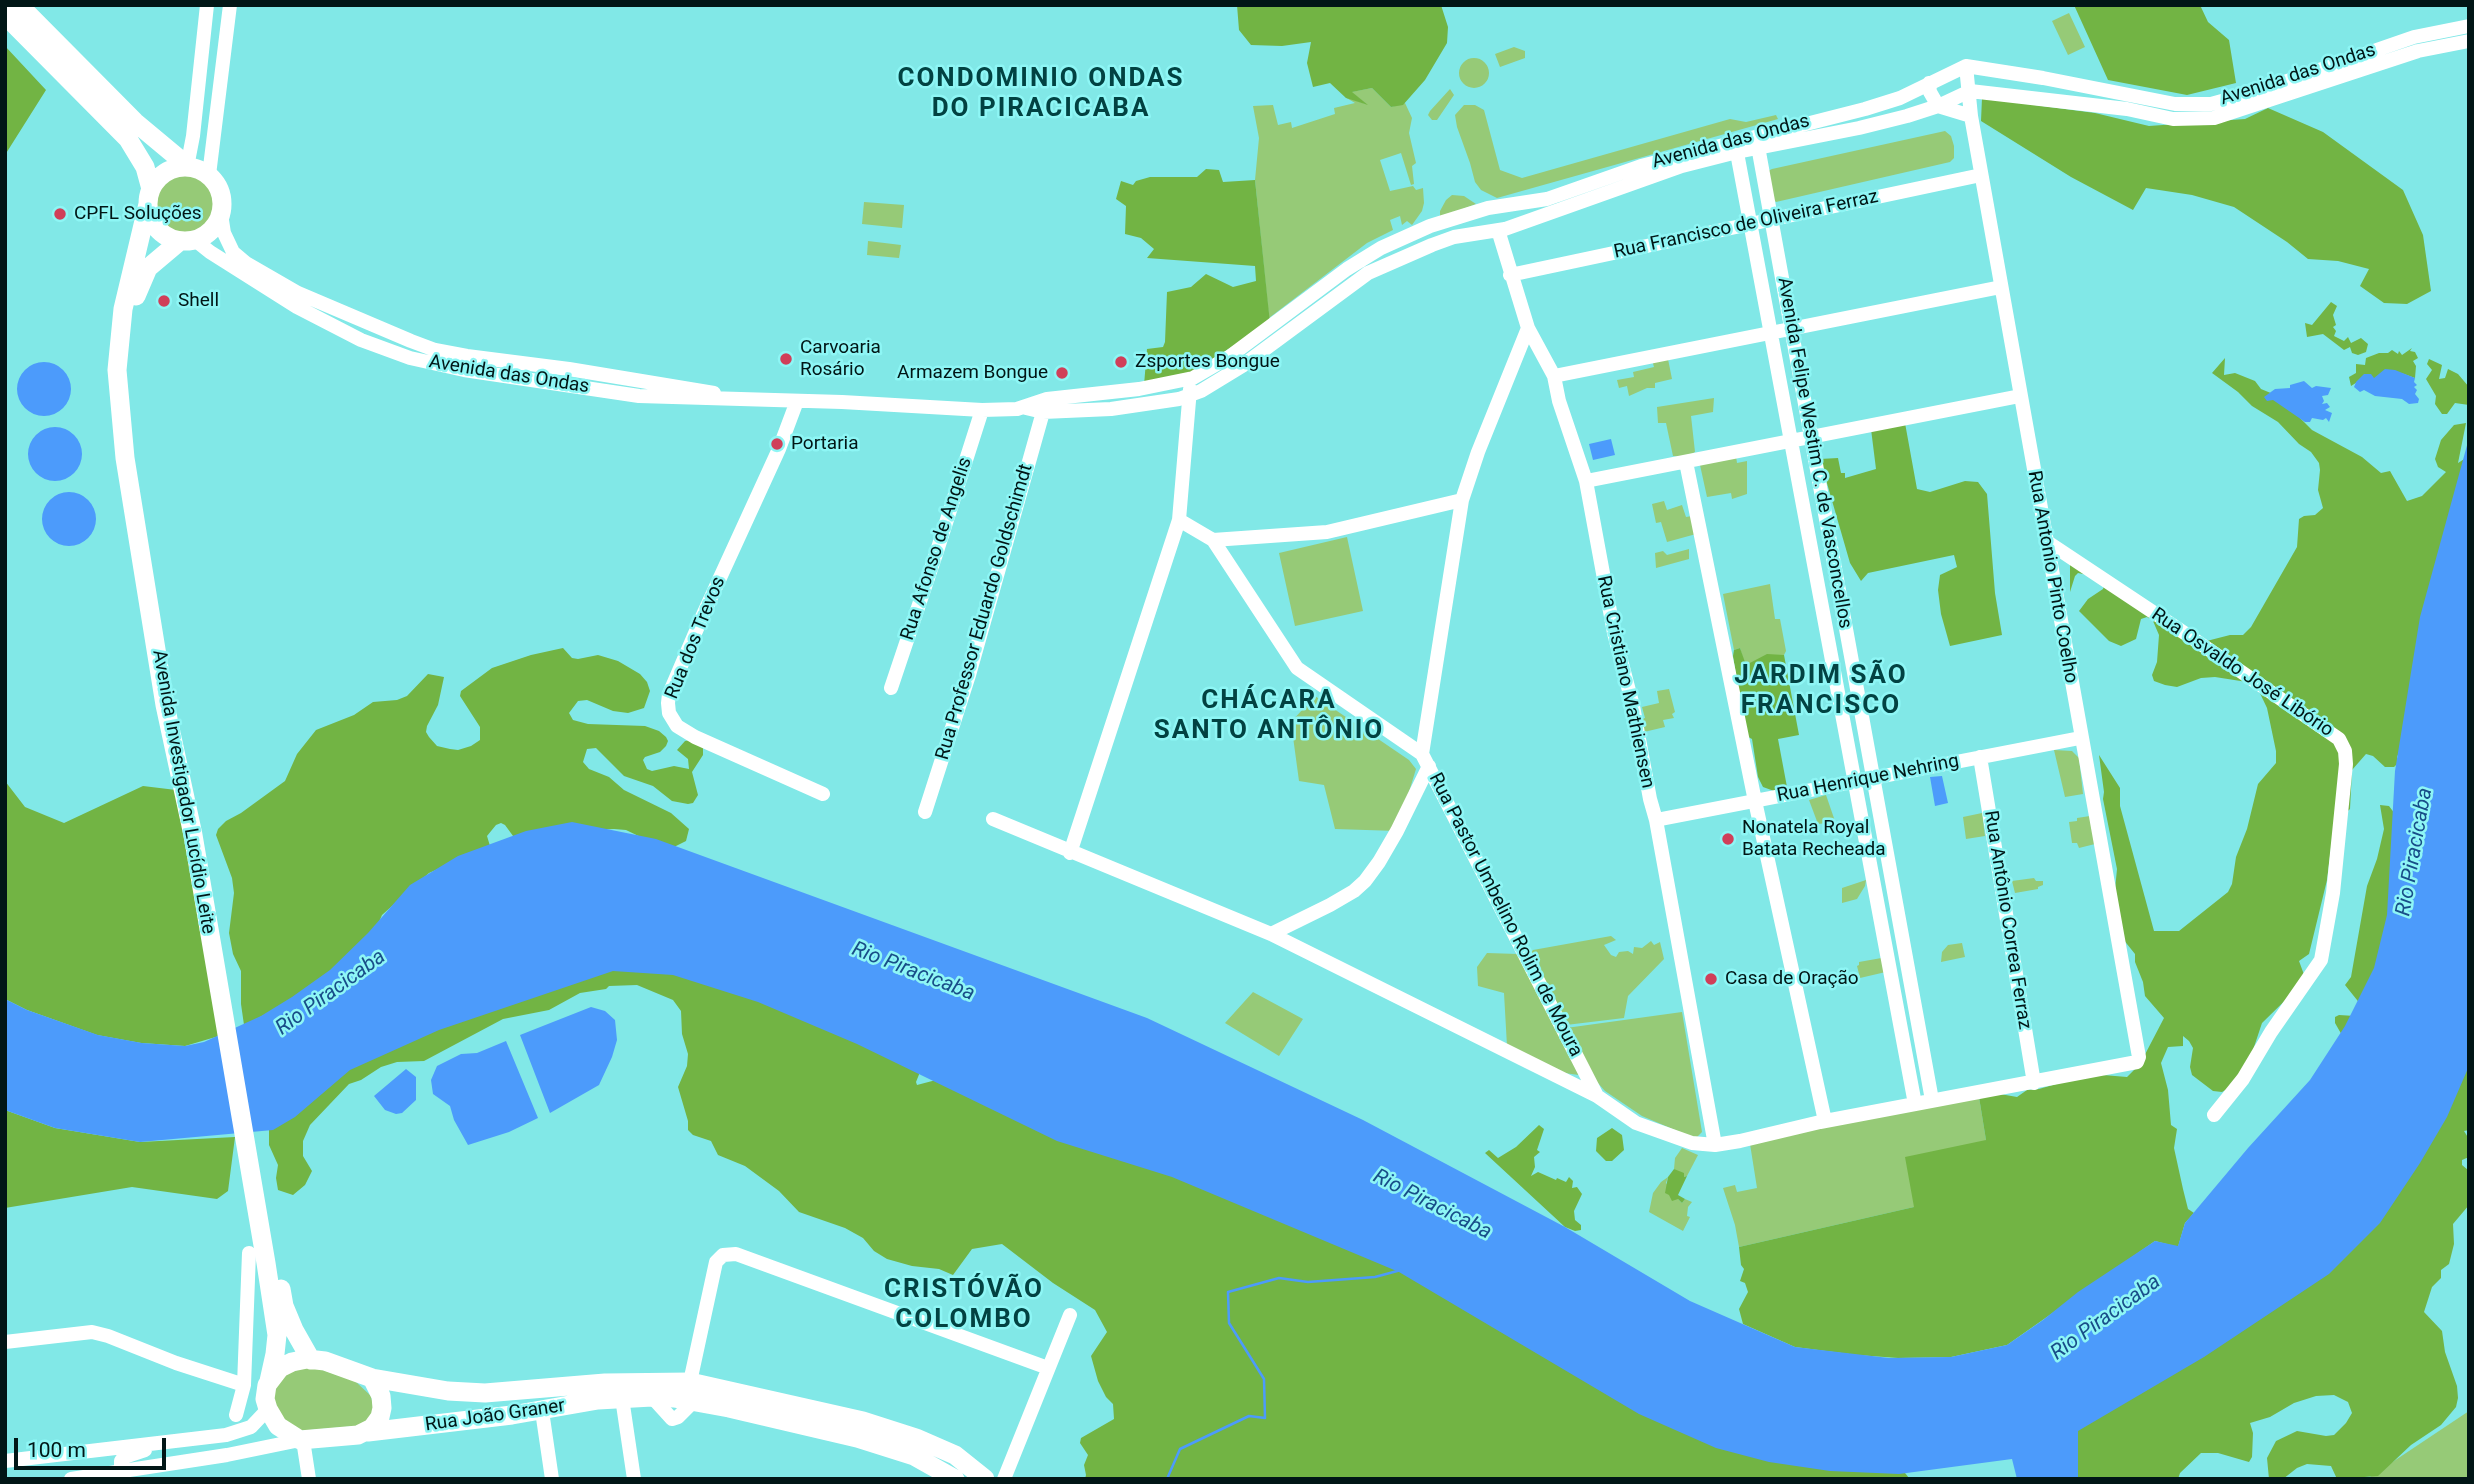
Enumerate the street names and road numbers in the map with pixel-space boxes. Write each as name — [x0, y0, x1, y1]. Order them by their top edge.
street label: Avenida das Ondas — [2217, 39, 2379, 111]
street label: Avenida das Ondas — [1650, 110, 1812, 174]
street label: Rua Francisco de Oliveira Ferraz — [1612, 186, 1880, 264]
street label: Avenida Felipe Westim C. de Vasconcellos — [1772, 276, 1856, 630]
street label: Avenida das Ondas — [427, 351, 591, 399]
street label: Rua Afonso de Angelis — [897, 455, 977, 643]
street label: Rua Professor Eduardo Goldschimdt — [932, 462, 1038, 762]
street label: Rua Antonio Pinto Coelho — [2022, 469, 2082, 685]
street label: Rua dos Trevos — [661, 574, 731, 702]
street label: Rua Cristiano Mathiensen — [1591, 574, 1659, 790]
street label: Rua Osvaldo José Libório — [2147, 604, 2337, 742]
street label: Avenida Investigador Lucídio Leite — [147, 648, 219, 936]
street label: Rua Henrique Nehring — [1775, 750, 1961, 808]
street label: Rua Pastor Umbelino Rolim de Moura — [1423, 769, 1587, 1061]
street label: Rua Antônio Correa Ferraz — [1978, 809, 2036, 1031]
street label: Rua João Graner — [424, 1395, 566, 1437]

